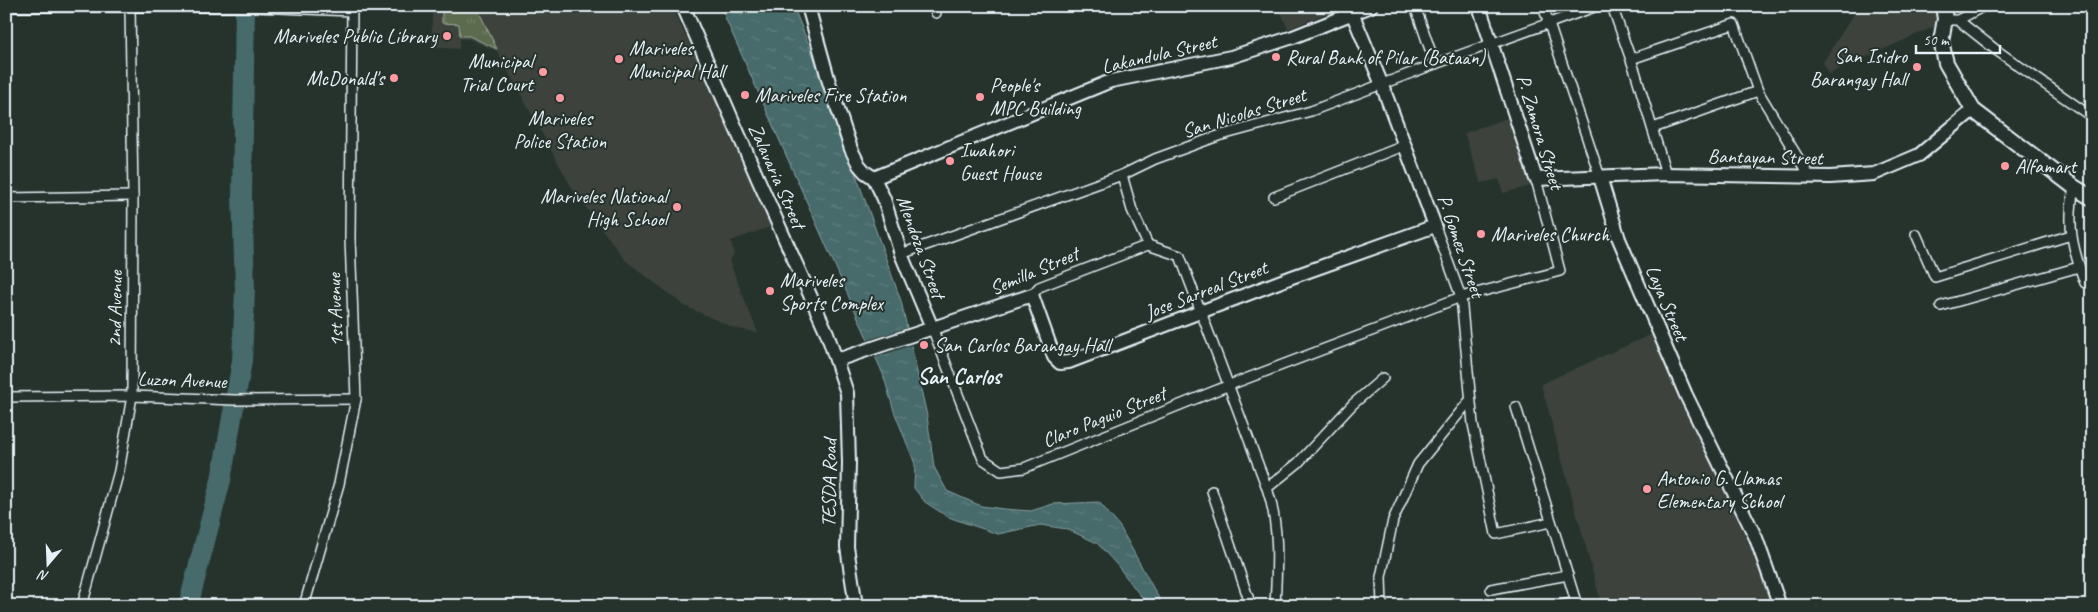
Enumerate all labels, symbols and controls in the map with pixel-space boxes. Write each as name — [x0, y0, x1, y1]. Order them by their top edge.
scale bar — [1916, 22, 1999, 54]
place label: Mariveles Public Library — [274, 24, 438, 49]
street label: Lakandula Street — [1099, 28, 1221, 79]
marker: Mariveles Public Library — [441, 30, 453, 42]
text: 50 m — [1923, 31, 1950, 50]
place label: Mariveles Municipal Hall — [629, 36, 728, 84]
place label: San Isidro Barangay Hall — [1810, 44, 1911, 92]
place label: Rural Bank of Pilar (Bataan) — [1286, 45, 1486, 70]
place label: Municipal Trial Court — [460, 49, 537, 97]
marker: Rural Bank of Pilar (Bataan) — [1270, 51, 1282, 63]
marker: Mariveles Municipal Hall — [613, 53, 625, 65]
marker: San Isidro Barangay Hall — [1911, 61, 1923, 73]
place label: McDonald's — [306, 66, 386, 91]
marker: Municipal Trial Court — [537, 66, 549, 78]
marker: McDonald's — [388, 72, 400, 84]
street label: P. Zamora Street — [1511, 72, 1570, 195]
place label: People's MPC Building — [990, 73, 1082, 121]
street label: San Nicolas Street — [1179, 82, 1311, 144]
place label: Mariveles Fire Station — [755, 83, 908, 108]
marker: Mariveles Fire Station — [739, 89, 751, 101]
marker: People's MPC Building — [974, 91, 986, 103]
marker: Mariveles Police Station — [554, 92, 566, 104]
place label: Mariveles Police Station — [514, 106, 607, 154]
street label: Zalavaria Street — [743, 120, 813, 235]
place label: Iwahori Guest House — [960, 138, 1042, 186]
street label: Bantayan Street — [1707, 144, 1825, 171]
place label: Alfamart — [2015, 154, 2078, 179]
marker: Iwahori Guest House — [944, 155, 956, 167]
marker: Alfamart — [1999, 160, 2011, 172]
place label: Mariveles National High School — [540, 184, 671, 232]
street label: P. Gomez Street — [1432, 191, 1491, 303]
street label: Mendoza Street — [891, 192, 952, 305]
marker: Mariveles National High School — [671, 201, 683, 213]
place label: Mariveles Church — [1491, 222, 1610, 247]
marker: Mariveles Church — [1475, 228, 1487, 240]
street label: Semilla Street — [986, 240, 1085, 301]
street label: Jose Sarreal Street — [1140, 254, 1273, 325]
street label: Laya Street — [1640, 261, 1695, 347]
place label: Mariveles Sports Complex — [780, 268, 885, 316]
street label: 2nd Avenue — [102, 269, 128, 348]
street label: 1st Avenue — [321, 271, 349, 347]
marker: Mariveles Sports Complex — [764, 285, 776, 297]
place label: San Carlos Barangay Hall — [934, 333, 1114, 358]
marker: San Carlos Barangay Hall — [918, 339, 930, 351]
district label: San Carlos — [917, 363, 1003, 391]
street label: Luzon Avenue — [137, 366, 228, 394]
street label: Claro Paguio Street — [1039, 380, 1173, 453]
street label: TESDA Road — [816, 435, 842, 527]
place label: Antonio G. Llamas Elementary School — [1657, 466, 1785, 514]
marker: Antonio G. Llamas Elementary School — [1641, 483, 1653, 495]
north arrow — [22, 540, 72, 590]
text: N — [35, 566, 51, 585]

